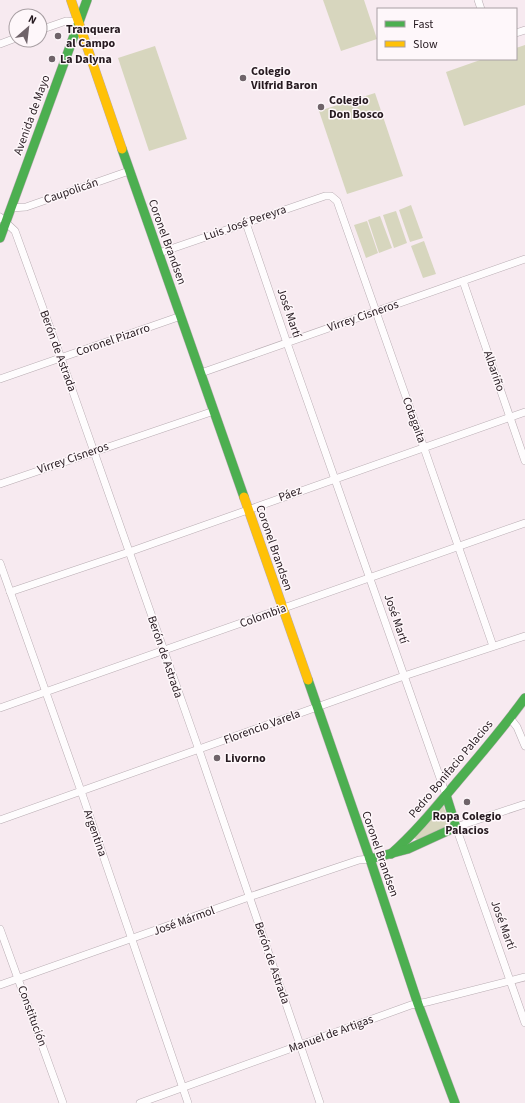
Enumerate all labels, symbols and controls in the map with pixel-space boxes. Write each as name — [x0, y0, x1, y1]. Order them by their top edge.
north arrow — [8, 8, 48, 48]
legend — [377, 8, 517, 60]
text: N — [26, 11, 39, 28]
text: Fast — [413, 16, 433, 33]
place label: Tranquera al Campo — [66, 21, 120, 52]
marker: Tranquera al Campo — [53, 31, 63, 41]
text: Slow — [413, 36, 438, 53]
place label: La Dalyna — [60, 51, 112, 68]
marker: La Dalyna — [47, 54, 57, 64]
place label: Colegio Vilfrid Baron — [250, 63, 318, 94]
street label: Avenida de Mayo — [10, 72, 54, 158]
marker: Colegio Vilfrid Baron — [238, 73, 248, 83]
place label: Colegio Don Bosco — [329, 92, 384, 123]
marker: Colegio Don Bosco — [316, 102, 326, 112]
street label: Caupolicán — [41, 174, 101, 208]
street label: Coronel Brandsen — [144, 197, 190, 287]
street label: Luis José Pereyra — [201, 201, 289, 245]
street label: José Martí — [273, 286, 306, 341]
street label: Virrey Cisneros — [325, 296, 401, 336]
street label: Berón de Astrada — [35, 308, 81, 394]
street label: Coronel Pizarro — [74, 319, 152, 361]
street label: Albariño — [479, 348, 509, 394]
street label: Cotagaita — [398, 395, 430, 445]
street label: Virrey Cisneros — [35, 438, 111, 478]
street label: Páez — [276, 482, 304, 506]
street label: Coronel Brandsen — [251, 503, 297, 593]
street label: José Martí — [380, 592, 413, 647]
street label: Colombia — [237, 600, 289, 632]
street label: Berón de Astrada — [143, 614, 187, 700]
street label: Florencio Varela — [221, 705, 303, 749]
street label: Pedro Bonifacio Palacios — [405, 716, 497, 822]
place label: Livorno — [225, 750, 266, 767]
marker: Livorno — [212, 753, 222, 763]
marker: Ropa Colegio Palacios — [462, 797, 472, 807]
street label: Argentina — [79, 807, 111, 859]
place label: Ropa Colegio Palacios — [433, 808, 502, 839]
street label: Coronel Brandsen — [357, 809, 403, 899]
street label: José Martí — [486, 898, 520, 953]
street label: José Mármol — [151, 902, 217, 940]
street label: Berón de Astrada — [250, 920, 294, 1006]
street label: Constitución — [13, 983, 51, 1049]
street label: Manuel de Artigas — [286, 1011, 376, 1057]

